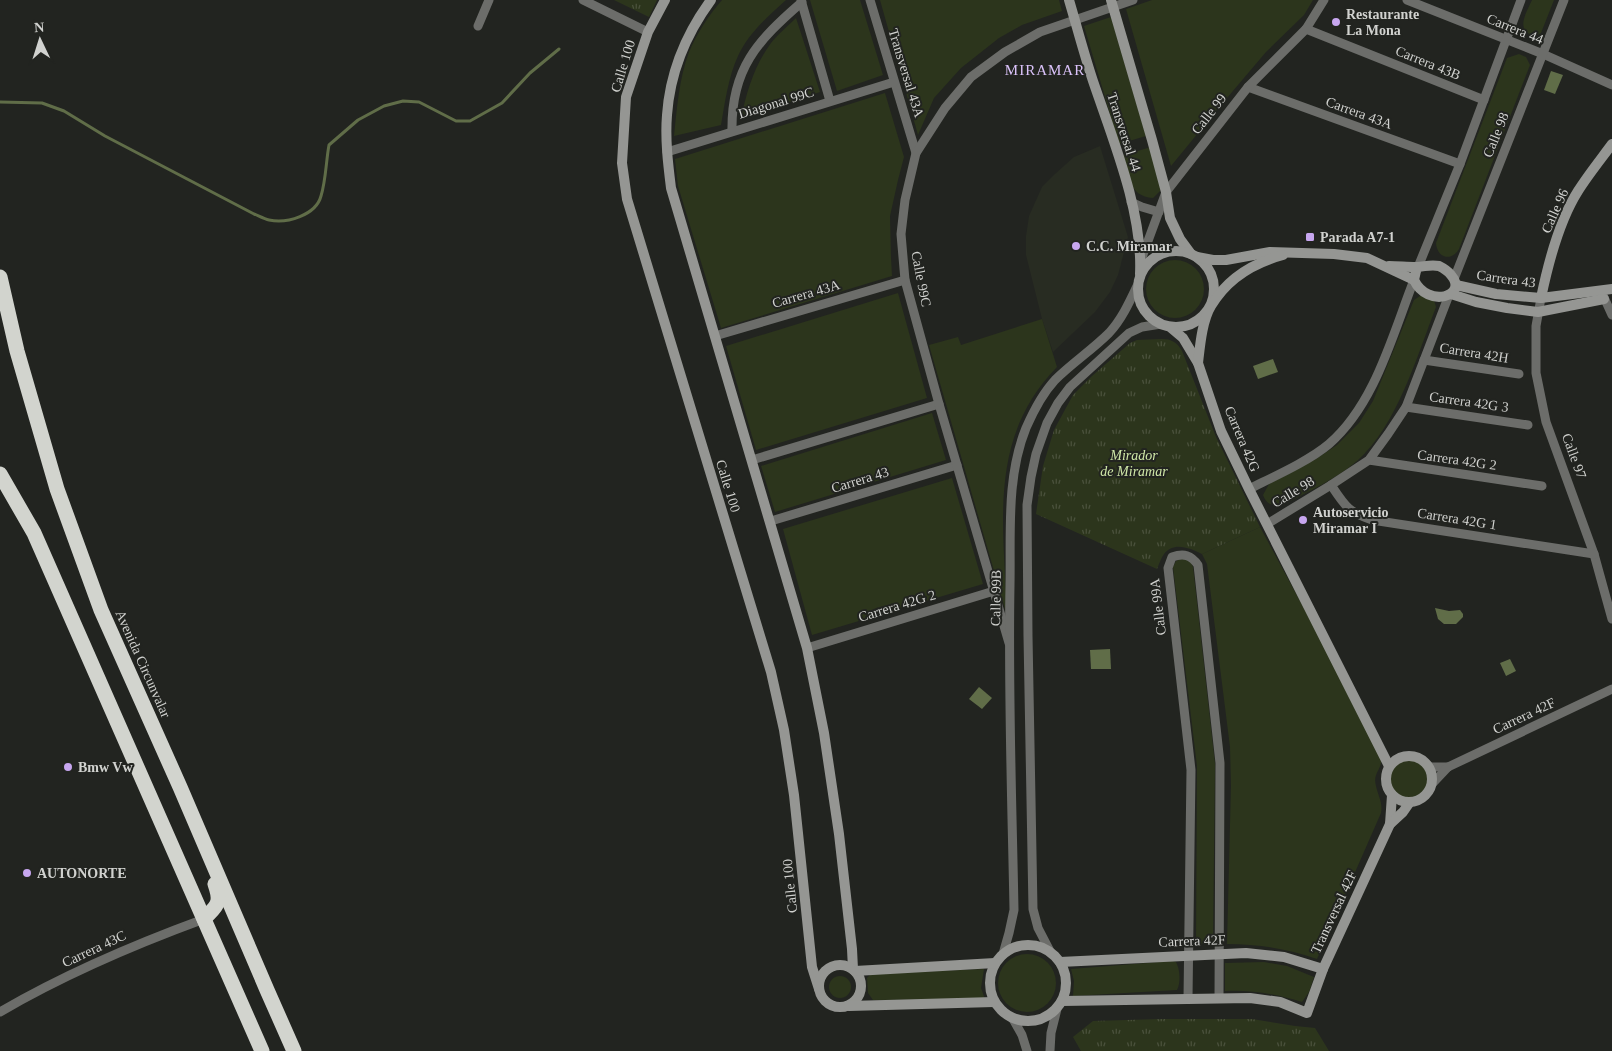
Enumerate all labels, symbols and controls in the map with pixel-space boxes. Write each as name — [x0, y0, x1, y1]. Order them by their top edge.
place label: Restaurante La Mona — [1346, 7, 1419, 38]
street label: Carrera 44 — [1485, 11, 1545, 47]
north arrow — [15, 15, 65, 65]
marker: Restaurante La Mona — [1330, 16, 1342, 28]
text: N — [34, 20, 45, 35]
street label: Transversal 43A — [885, 27, 927, 120]
street label: Calle 100 — [608, 38, 638, 94]
street label: Carrera 43B — [1393, 43, 1463, 83]
district label: MIRAMAR — [1005, 62, 1085, 78]
street label: Diagonal 99C — [736, 84, 816, 122]
street label: Transversal 44 — [1104, 91, 1144, 173]
street label: Calle 99 — [1189, 91, 1229, 137]
street label: Carrera 43A — [1324, 94, 1395, 132]
street label: Calle 98 — [1480, 110, 1512, 160]
street label: Calle 96 — [1539, 186, 1571, 236]
place label: Parada A7-1 — [1320, 230, 1395, 245]
marker: Parada A7-1 — [1304, 231, 1316, 243]
place label: C.C. Miramar — [1086, 239, 1172, 254]
marker: C.C. Miramar — [1070, 240, 1082, 252]
street label: Calle 99C — [908, 250, 934, 308]
street label: Carrera 43 — [1476, 267, 1536, 291]
street label: Carrera 43A — [770, 277, 842, 311]
street label: Carrera 42H — [1438, 340, 1510, 366]
street label: Carrera 42G 3 — [1428, 389, 1510, 415]
street label: Carrera 42G — [1222, 404, 1262, 474]
street label: Calle 97 — [1559, 431, 1589, 481]
street label: Carrera 42G 2 — [1416, 447, 1498, 473]
park label: Mirador de Miramar — [1100, 448, 1168, 479]
street label: Calle 100 — [713, 458, 743, 514]
street label: Carrera 43 — [829, 464, 891, 496]
street label: Calle 98 — [1269, 473, 1317, 511]
place label: Autoservicio Miramar I — [1313, 505, 1388, 536]
street label: Carrera 42G 1 — [1416, 505, 1498, 533]
marker: Autoservicio Miramar I — [1297, 514, 1309, 526]
street label: Calle 99B — [988, 570, 1004, 626]
street label: Calle 99A — [1147, 577, 1169, 636]
street label: Carrera 42G 2 — [857, 587, 937, 625]
street label: Avenida Circunvalar — [113, 608, 174, 720]
street label: Carrera 42F — [1490, 695, 1558, 737]
place label: Bmw Vw — [78, 760, 133, 775]
marker: Bmw Vw — [62, 761, 74, 773]
street label: Calle 100 — [780, 858, 800, 914]
place label: AUTONORTE — [37, 866, 127, 881]
marker: AUTONORTE — [21, 867, 33, 879]
street label: Transversal 42F — [1308, 868, 1360, 956]
street label: Carrera 43C — [60, 928, 128, 970]
street label: Carrera 42F — [1158, 932, 1226, 950]

